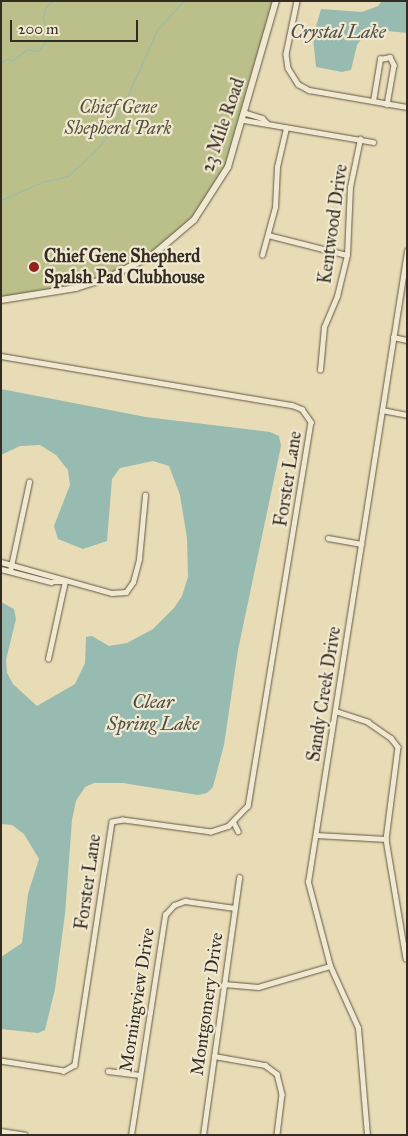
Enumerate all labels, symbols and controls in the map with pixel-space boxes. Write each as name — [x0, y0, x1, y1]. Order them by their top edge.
scale bar — [12, 10, 140, 42]
text: 200 m — [18, 20, 59, 38]
water label: Crystal Lake — [290, 21, 386, 43]
street label: 23 Mile Road — [197, 75, 249, 175]
park label: Chief Gene Shepherd Park — [65, 97, 171, 140]
street label: Kentwood Drive — [314, 163, 352, 285]
place label: Chief Gene Shepherd Spalsh Pad Clubhouse — [44, 246, 205, 288]
marker: Chief Gene Shepherd Spalsh Pad Clubhouse — [28, 261, 40, 273]
street label: Forster Lane — [270, 430, 306, 528]
street label: Sandy Creek Drive — [303, 625, 345, 763]
water label: Clear Spring Lake — [107, 691, 199, 735]
street label: Forster Lane — [71, 833, 105, 931]
street label: Morningview Drive — [115, 926, 159, 1074]
street label: Montgomery Drive — [186, 931, 228, 1077]

